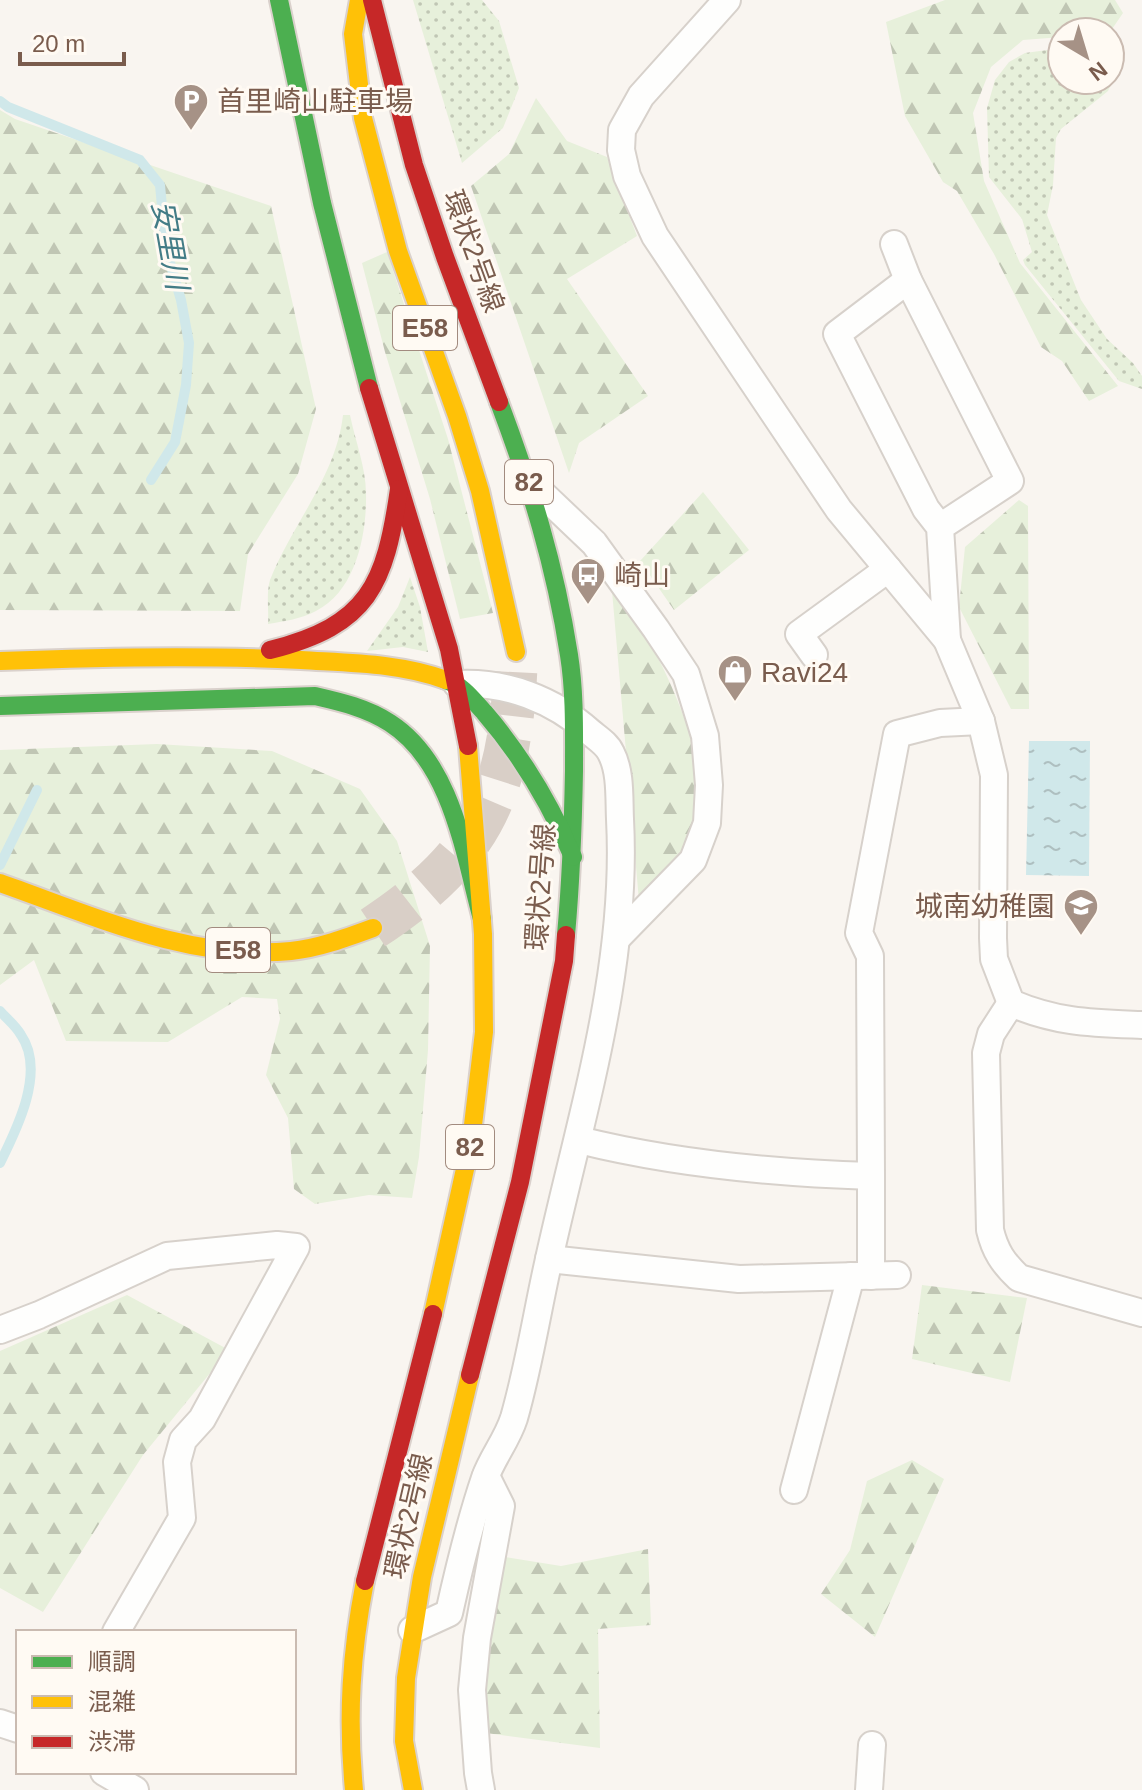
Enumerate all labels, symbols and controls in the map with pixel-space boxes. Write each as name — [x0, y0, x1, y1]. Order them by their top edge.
scale bar — [20, 16, 124, 66]
north arrow — [1046, 16, 1126, 96]
text: 20 m — [32, 30, 85, 57]
text: N — [1084, 57, 1112, 86]
parking icon: 首里崎山駐車場 — [172, 82, 210, 132]
place label: 首里崎山駐車場 — [217, 86, 413, 117]
street label: 環状2号線 — [437, 186, 510, 316]
water label: 安里川 — [146, 198, 195, 295]
road number: E58 — [393, 306, 457, 350]
road number: 82 — [505, 460, 553, 504]
bus stop icon: 崎山 — [569, 556, 607, 606]
place label: 崎山 — [614, 560, 670, 591]
shop icon: Ravi24 — [716, 653, 754, 703]
place label: Ravi24 — [761, 657, 848, 688]
street label: 環状2号線 — [521, 822, 560, 952]
school or university icon: 城南幼稚園 — [1062, 887, 1100, 937]
place label: 城南幼稚園 — [915, 891, 1055, 922]
road number: E58 — [206, 928, 270, 972]
road number: 82 — [446, 1125, 494, 1169]
street label: 環状2号線 — [379, 1450, 438, 1582]
legend — [16, 1630, 296, 1774]
text: 順調 — [88, 1648, 136, 1675]
text: 混雑 — [88, 1688, 136, 1715]
text: 渋滞 — [88, 1728, 136, 1755]

